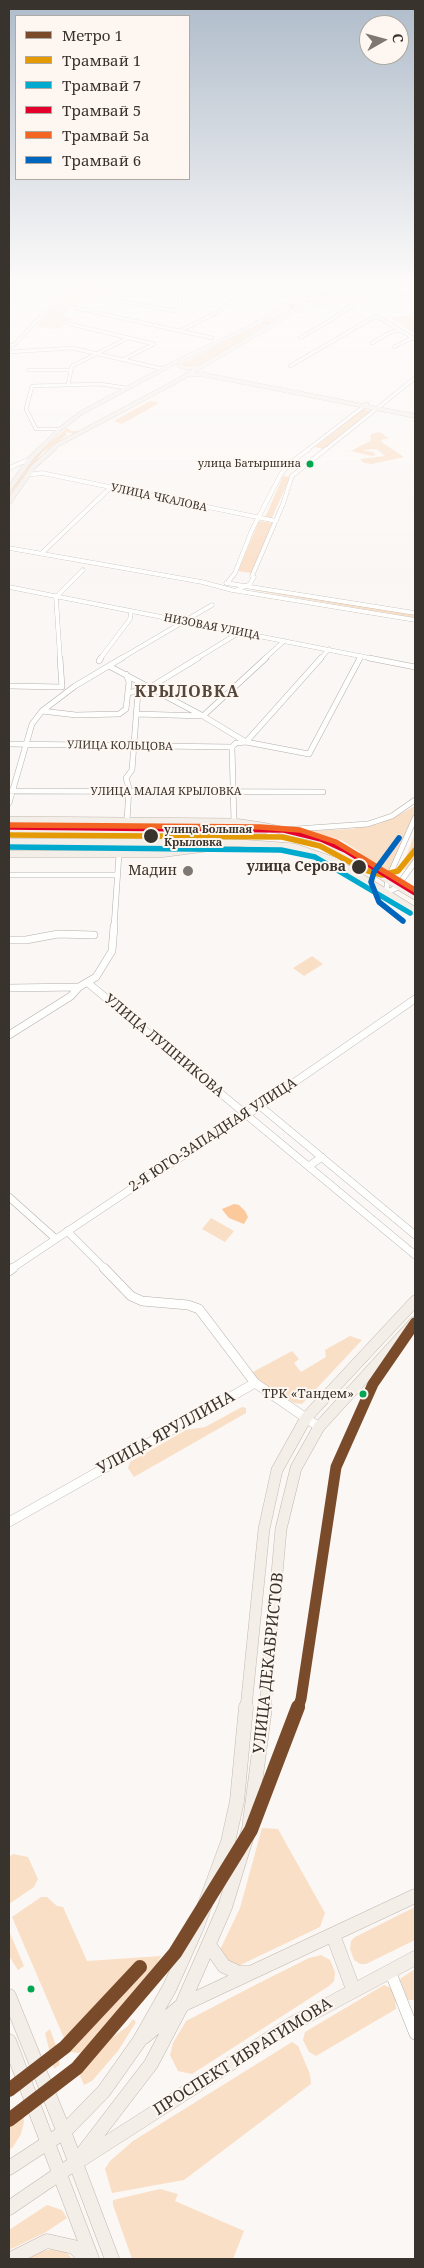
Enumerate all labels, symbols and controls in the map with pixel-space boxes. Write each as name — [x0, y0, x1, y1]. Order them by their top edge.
legend — [15, 15, 190, 180]
north arrow — [359, 15, 409, 65]
text: Метро 1 — [62, 25, 123, 45]
text: С — [388, 33, 408, 44]
text: Трамвай 1 — [62, 50, 141, 70]
text: Трамвай 7 — [62, 75, 141, 95]
text: Трамвай 5 — [62, 100, 141, 120]
text: Трамвай 5а — [62, 125, 150, 145]
text: Трамвай 6 — [62, 150, 141, 170]
place label: улица Батыршина — [198, 457, 301, 471]
marker: улица Батыршина — [305, 459, 315, 469]
street label: УЛИЦА ЧКАЛОВА — [110, 481, 208, 515]
street label: НИЗОВАЯ УЛИЦА — [163, 611, 261, 643]
district label: КРЫЛОВКА — [134, 682, 240, 702]
street label: УЛИЦА КОЛЬЦОВА — [67, 738, 173, 754]
street label: УЛИЦА МАЛАЯ КРЫЛОВКА — [91, 785, 241, 799]
place label: улица Большая Крыловка — [164, 823, 252, 849]
marker: улица Большая Крыловка — [142, 827, 160, 845]
marker: улица Серова — [350, 858, 368, 876]
place label: улица Серова — [247, 859, 346, 875]
place label: Мадин — [128, 863, 177, 879]
marker: Мадин — [181, 864, 195, 878]
street label: УЛИЦА ЛУШНИКОВА — [101, 991, 227, 1101]
street label: 2-Я ЮГО-ЗАПАДНАЯ УЛИЦА — [126, 1074, 300, 1196]
place label: ТРК «Тандем» — [262, 1386, 354, 1402]
street label: УЛИЦА ЯРУЛЛИНА — [94, 1387, 238, 1479]
marker: ТРК «Тандем» — [358, 1389, 368, 1399]
street label: УЛИЦА ДЕКАБРИСТОВ — [250, 1571, 288, 1755]
unlabelled marker — [26, 1984, 36, 1994]
street label: ПРОСПЕКТ ИБРАГИМОВА — [150, 1994, 336, 2120]

